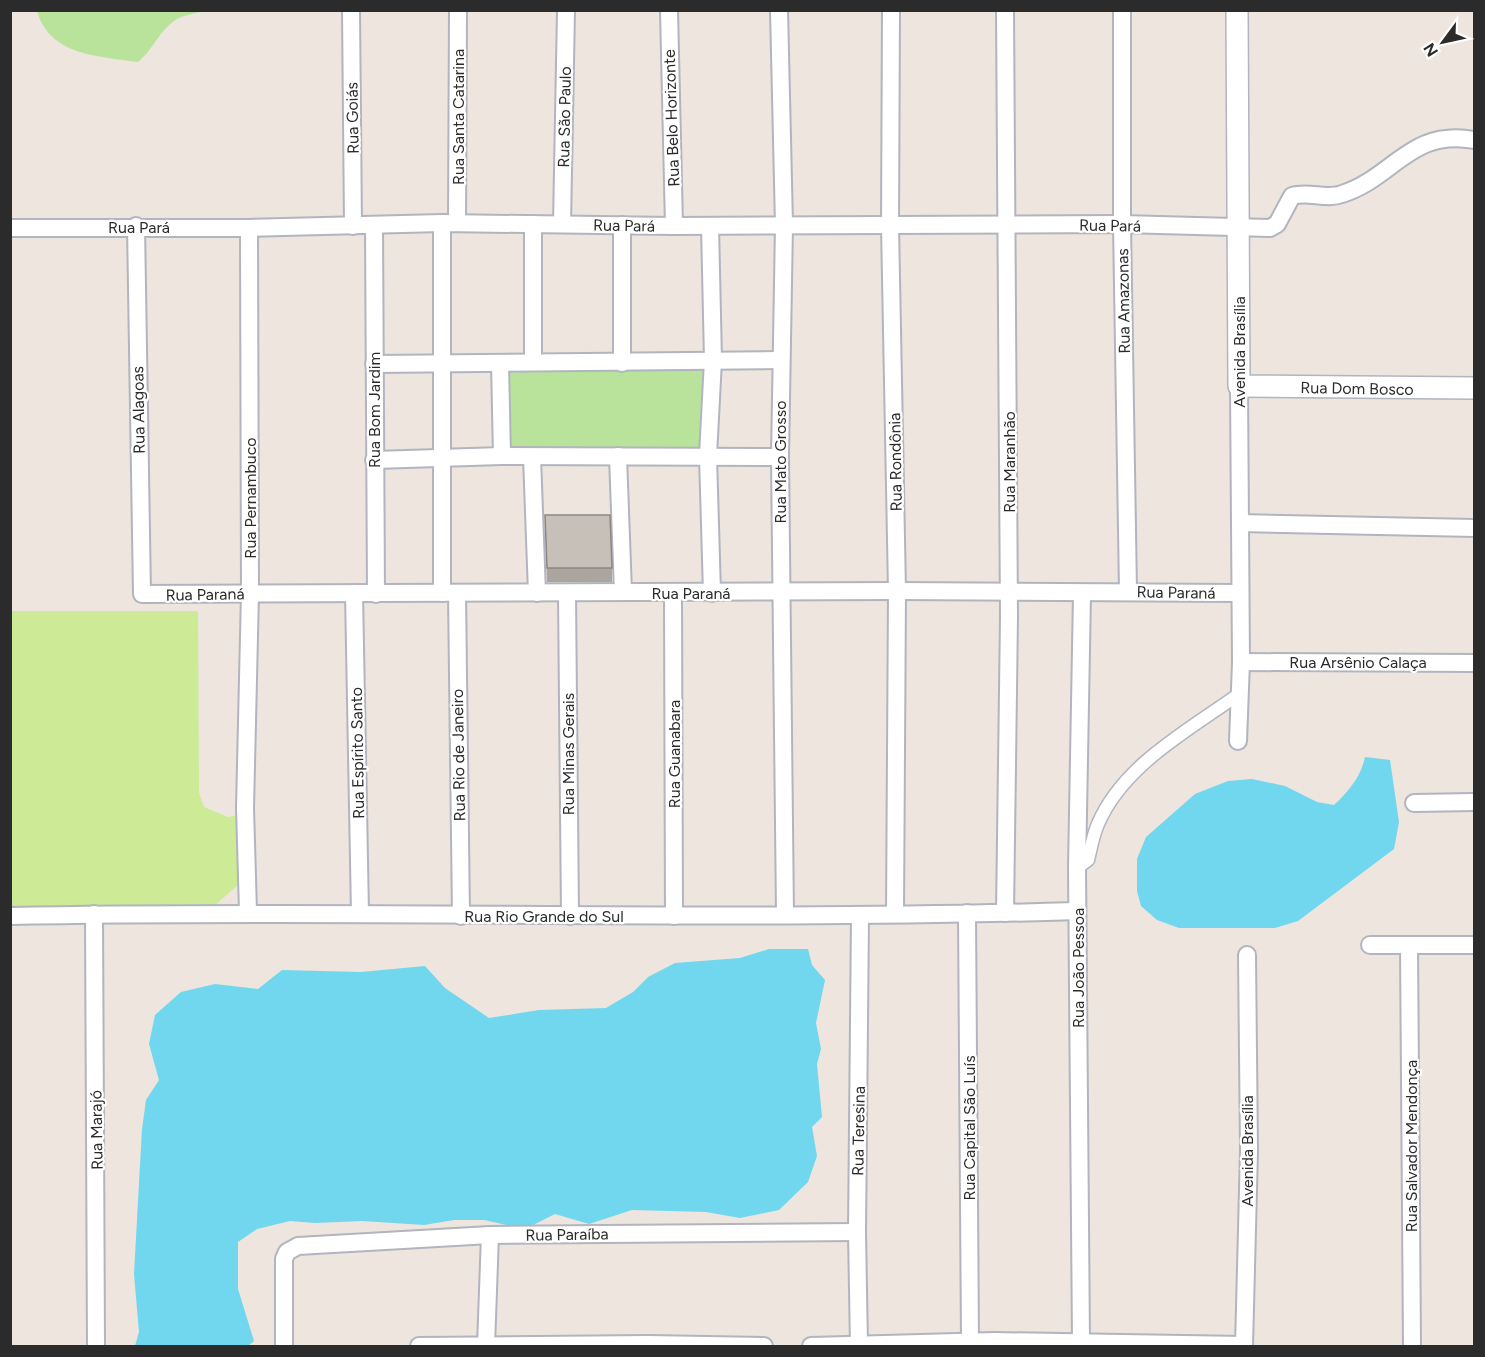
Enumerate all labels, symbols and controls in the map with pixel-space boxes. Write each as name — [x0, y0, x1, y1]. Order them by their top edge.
north arrow — [1413, 12, 1473, 72]
text: N — [1420, 40, 1442, 60]
street label: Rua Santa Catarina — [449, 49, 468, 185]
street label: Rua Belo Horizonte — [660, 49, 683, 187]
street label: Rua São Paulo — [554, 66, 575, 168]
street label: Rua Goiás — [342, 82, 363, 154]
street label: Rua Pará — [593, 215, 655, 236]
street label: Rua Pará — [1079, 215, 1141, 236]
street label: Rua Pará — [108, 218, 170, 237]
street label: Rua Amazonas — [1113, 248, 1134, 354]
street label: Avenida Brasília — [1230, 296, 1249, 408]
street label: Rua Bom Jardim — [365, 352, 384, 468]
street label: Rua Alagoas — [128, 366, 149, 454]
street label: Rua Dom Bosco — [1300, 378, 1414, 399]
street label: Rua Mato Grosso — [771, 400, 790, 524]
street label: Rua Maranhão — [1000, 411, 1019, 513]
street label: Rua Rondônia — [885, 412, 906, 512]
street label: Rua Pernambuco — [241, 437, 260, 559]
street label: Rua Paraná — [1136, 582, 1216, 603]
street label: Rua Paraná — [165, 584, 245, 605]
street label: Rua Paraná — [652, 584, 730, 603]
street label: Rua Arsênio Calaça — [1289, 653, 1427, 672]
street label: Rua Espírito Santo — [347, 687, 368, 819]
street label: Rua Rio de Janeiro — [448, 689, 469, 821]
street label: Rua Minas Gerais — [559, 693, 578, 815]
street label: Rua Guanabara — [665, 700, 684, 808]
street label: Rua Rio Grande do Sul — [464, 907, 624, 926]
street label: Rua João Pessoa — [1069, 908, 1088, 1028]
street label: Rua Capital São Luís — [960, 1055, 979, 1201]
street label: Rua Salvador Mendonça — [1402, 1060, 1421, 1232]
street label: Rua Teresina — [848, 1086, 869, 1176]
street label: Rua Marajó — [86, 1090, 107, 1170]
street label: Avenida Brasília — [1238, 1095, 1257, 1207]
street label: Rua Paraíba — [525, 1224, 609, 1245]

